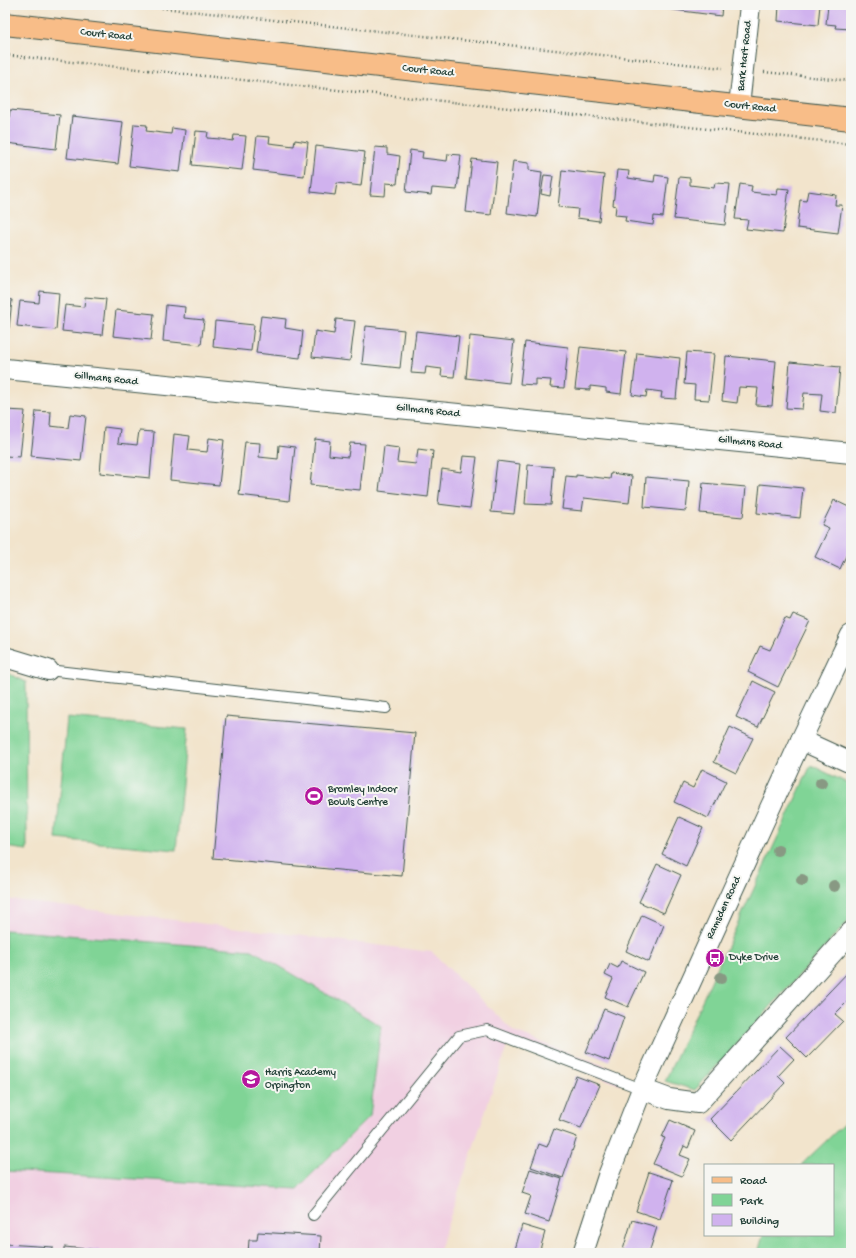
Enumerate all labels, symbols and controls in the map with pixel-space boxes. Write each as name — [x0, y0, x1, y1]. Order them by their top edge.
street label: Bark Hart Road — [735, 19, 755, 93]
street label: Court Road — [80, 26, 134, 44]
street label: Court Road — [402, 62, 456, 80]
street label: Court Road — [724, 98, 778, 116]
street label: Gillmans Road — [74, 370, 140, 388]
street label: Gillmans Road — [396, 402, 462, 420]
street label: Gillmans Road — [718, 434, 784, 452]
place label: Bromley Indoor Bowls Centre — [327, 784, 398, 809]
sports icon: Bromley Indoor Bowls Centre — [303, 785, 325, 807]
street label: Ramsden Road — [704, 873, 744, 941]
bus stop icon: Dyke Drive — [704, 947, 726, 969]
place label: Dyke Drive — [728, 952, 779, 964]
place label: Harris Academy Orpington — [265, 1067, 336, 1092]
school or university icon: Harris Academy Orpington — [240, 1068, 262, 1090]
legend — [704, 1164, 834, 1236]
text: Road — [740, 1175, 767, 1189]
text: Park — [739, 1195, 765, 1209]
text: Building — [739, 1215, 779, 1229]

